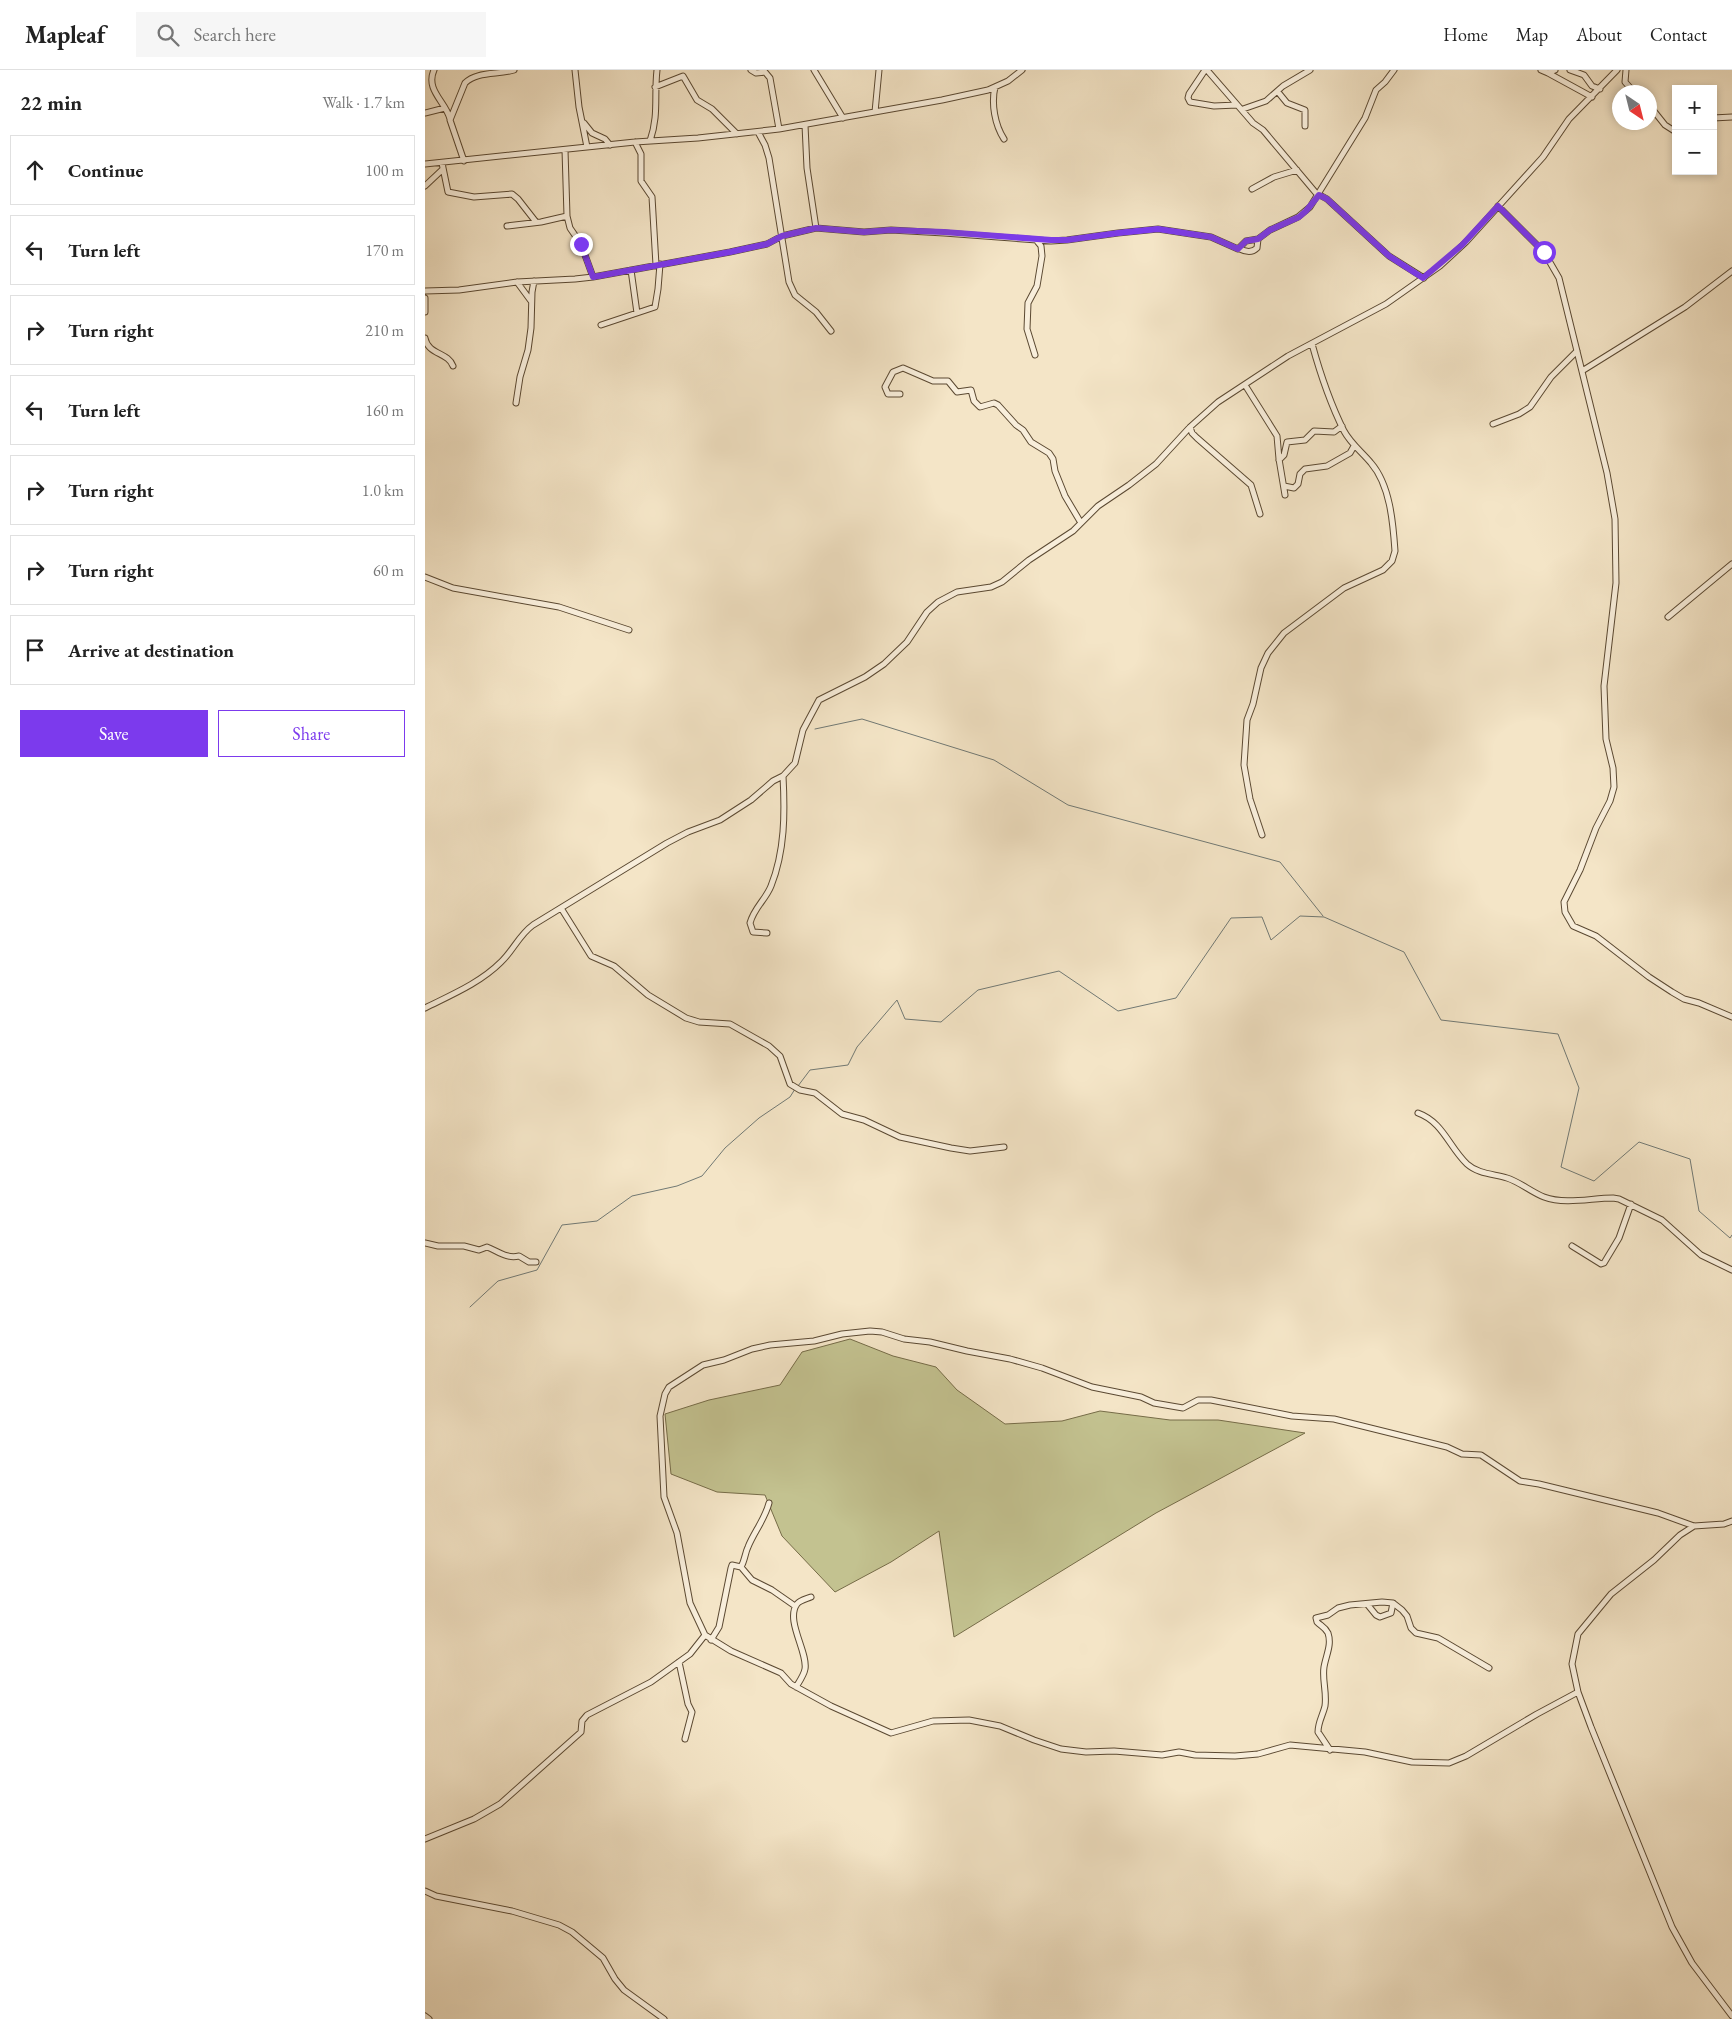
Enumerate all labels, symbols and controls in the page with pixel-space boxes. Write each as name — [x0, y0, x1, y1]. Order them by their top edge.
search box — [136, 12, 486, 57]
text: Mapleaf — [25, 19, 106, 50]
icon: search — [154, 21, 182, 49]
text: Search here — [194, 22, 276, 47]
text: Home — [1443, 23, 1488, 46]
text: Map — [1516, 23, 1548, 46]
text: About — [1576, 23, 1622, 46]
text: Contact — [1650, 23, 1707, 46]
north arrow — [1612, 85, 1657, 130]
map controls — [1672, 85, 1717, 175]
button: + — [1672, 85, 1717, 130]
text: 22 min — [20, 89, 82, 116]
text: Walk · 1.7 km — [322, 92, 405, 113]
button: − — [1672, 130, 1717, 175]
icon: ahead — [21, 156, 49, 184]
text: Continue — [68, 158, 143, 183]
text: 100 m — [365, 160, 404, 181]
route end — [570, 233, 593, 256]
icon: left — [21, 236, 49, 264]
text: Turn left — [68, 238, 140, 263]
text: 170 m — [365, 240, 404, 261]
route start — [1533, 241, 1556, 264]
icon: right — [21, 316, 49, 344]
text: Turn right — [68, 318, 154, 343]
text: 210 m — [365, 320, 404, 341]
icon: left — [21, 396, 49, 424]
text: Turn left — [68, 398, 140, 423]
text: 160 m — [365, 400, 404, 421]
icon: right — [21, 476, 49, 504]
text: Turn right — [68, 478, 154, 503]
text: 1.0 km — [362, 480, 404, 501]
icon: right — [21, 556, 49, 584]
text: Turn right — [68, 558, 154, 583]
text: 60 m — [373, 560, 404, 581]
icon: arrive — [21, 636, 49, 664]
text: Arrive at destination — [68, 638, 234, 663]
button: Save — [20, 710, 208, 757]
button: Share — [218, 710, 405, 757]

